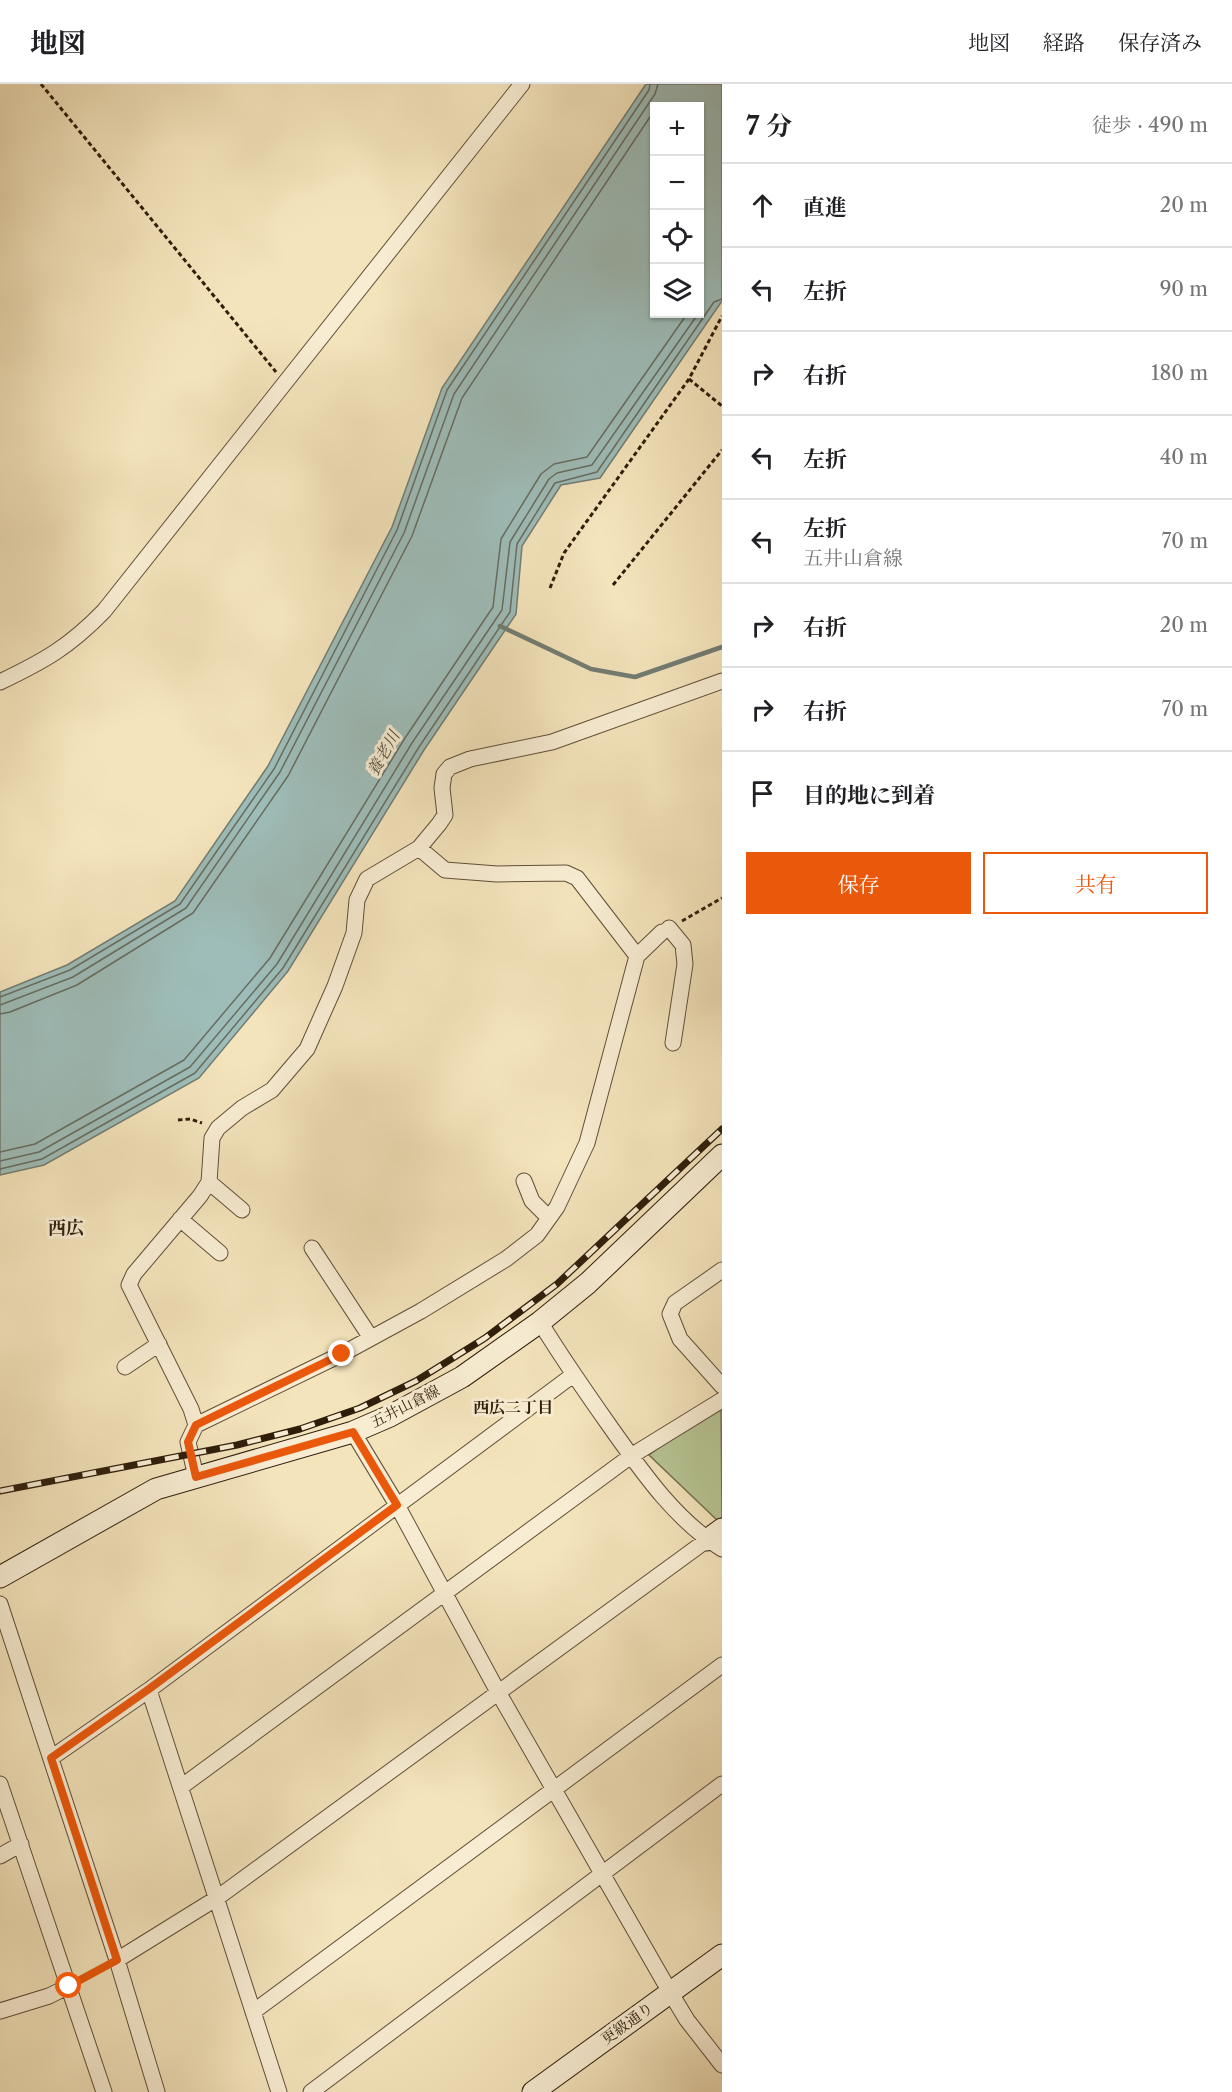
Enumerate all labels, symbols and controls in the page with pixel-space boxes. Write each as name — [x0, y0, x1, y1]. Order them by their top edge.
text: 地図 — [30, 26, 86, 60]
text: 地図 — [968, 30, 1010, 55]
text: 経路 — [1043, 30, 1085, 55]
text: 保存済み — [1118, 30, 1202, 55]
map controls — [650, 102, 704, 318]
button: + — [650, 102, 704, 156]
text: 7 分 — [746, 110, 792, 142]
text: 徒歩 · 490 m — [1092, 113, 1208, 137]
button: − — [650, 156, 704, 210]
icon: ahead — [746, 189, 779, 222]
text: 20 m — [1160, 193, 1208, 217]
text: 直進 — [803, 194, 847, 221]
button: locate — [650, 210, 704, 264]
button: layers — [650, 264, 704, 318]
icon: left — [746, 273, 779, 306]
text: 90 m — [1160, 277, 1208, 301]
text: 左折 — [803, 278, 847, 305]
icon: right — [746, 357, 779, 390]
text: 180 m — [1151, 361, 1208, 385]
text: 右折 — [803, 362, 847, 389]
icon: left — [746, 441, 779, 474]
text: 40 m — [1160, 445, 1208, 469]
text: 左折 — [803, 446, 847, 473]
text: 左折 — [803, 515, 847, 542]
icon: left — [746, 525, 779, 558]
text: 70 m — [1162, 529, 1208, 553]
text: 五井山倉線 — [803, 546, 903, 570]
icon: right — [746, 609, 779, 642]
text: 20 m — [1160, 613, 1208, 637]
text: 右折 — [803, 614, 847, 641]
icon: right — [746, 693, 779, 726]
text: 70 m — [1162, 697, 1208, 721]
text: 右折 — [803, 698, 847, 725]
water label: 養老川 — [363, 725, 404, 779]
icon: arrive — [746, 777, 779, 810]
text: 目的地に到着 — [803, 782, 935, 809]
button: 保存 — [746, 852, 971, 914]
button: 共有 — [983, 852, 1208, 914]
district label: 西広 — [48, 1217, 84, 1239]
route end — [328, 1340, 354, 1366]
street label: 五井山倉線 — [367, 1381, 443, 1431]
district label: 西広二丁目 — [473, 1397, 553, 1417]
route start — [55, 1972, 81, 1998]
street label: 更級通り — [597, 1998, 657, 2048]

